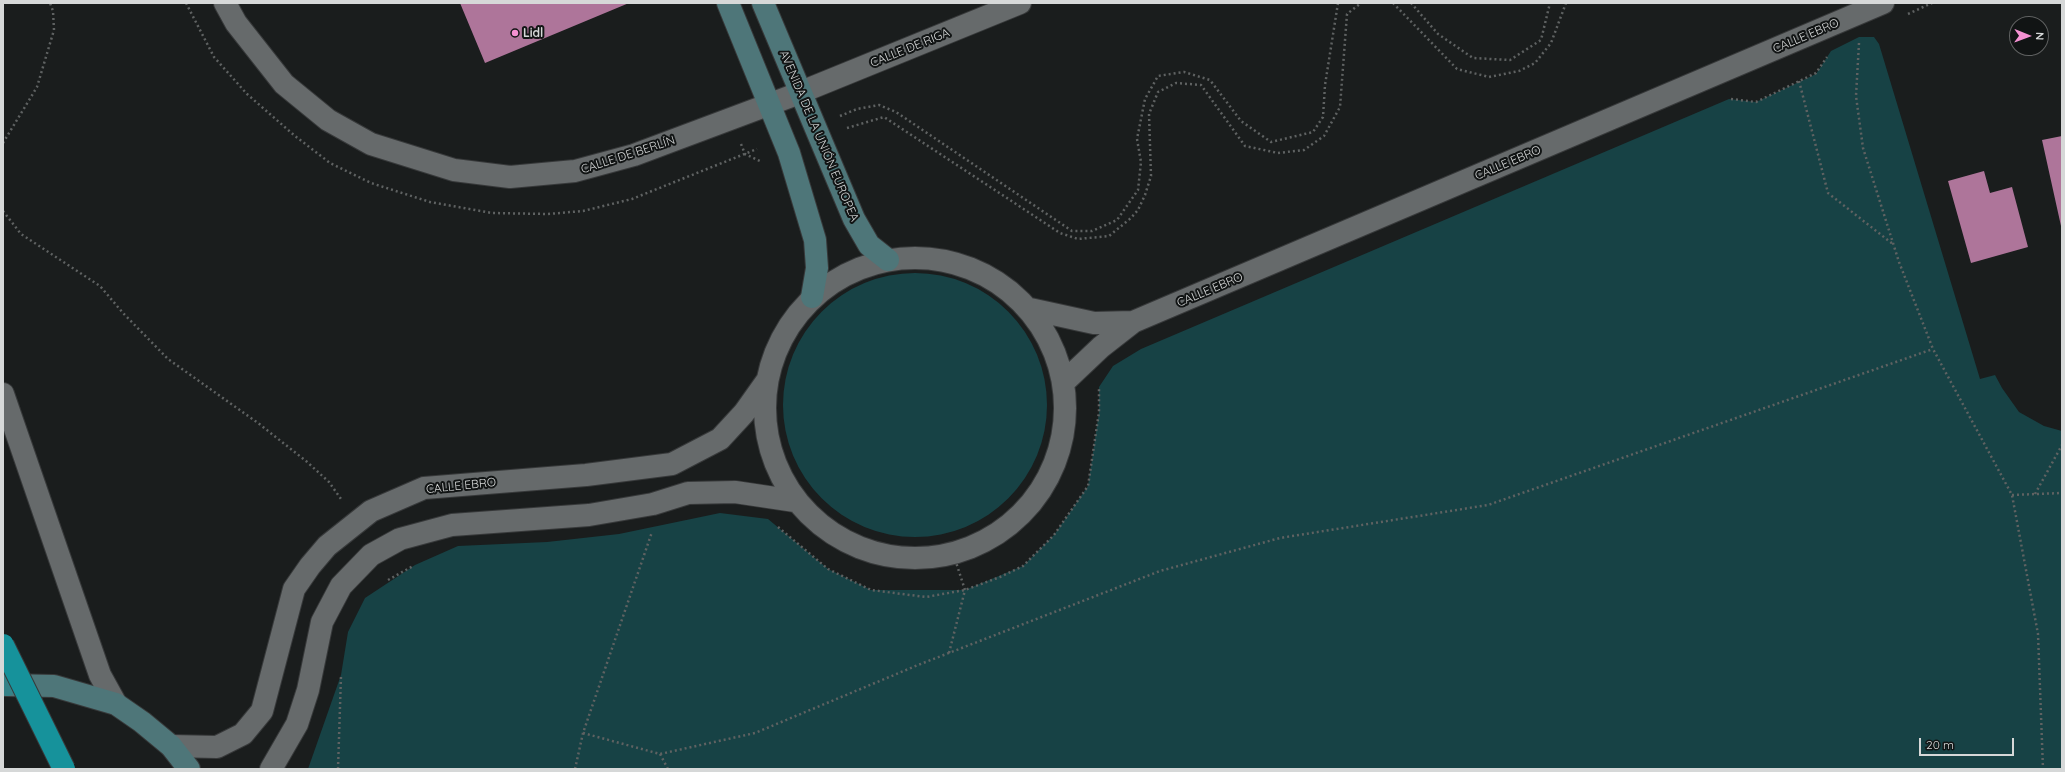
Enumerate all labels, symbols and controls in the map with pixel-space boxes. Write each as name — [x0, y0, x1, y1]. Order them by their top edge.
street label: CALLE EBRO — [1771, 16, 1841, 56]
north arrow — [2009, 16, 2049, 56]
place label: Lidl — [523, 26, 543, 40]
street label: CALLE DE RIGA — [868, 26, 952, 70]
marker: Lidl — [510, 28, 520, 38]
text: N — [2033, 32, 2047, 40]
street label: AVENIDA DE LA UNIÓN EUROPEA — [776, 48, 862, 224]
street label: CALLE DE BERLÍN — [579, 133, 677, 177]
street label: CALLE EBRO — [1473, 143, 1543, 183]
street label: CALLE EBRO — [1175, 270, 1245, 310]
street label: CALLE EBRO — [425, 475, 497, 497]
scale bar — [1921, 730, 2016, 756]
text: 20 m — [1926, 737, 1954, 752]

